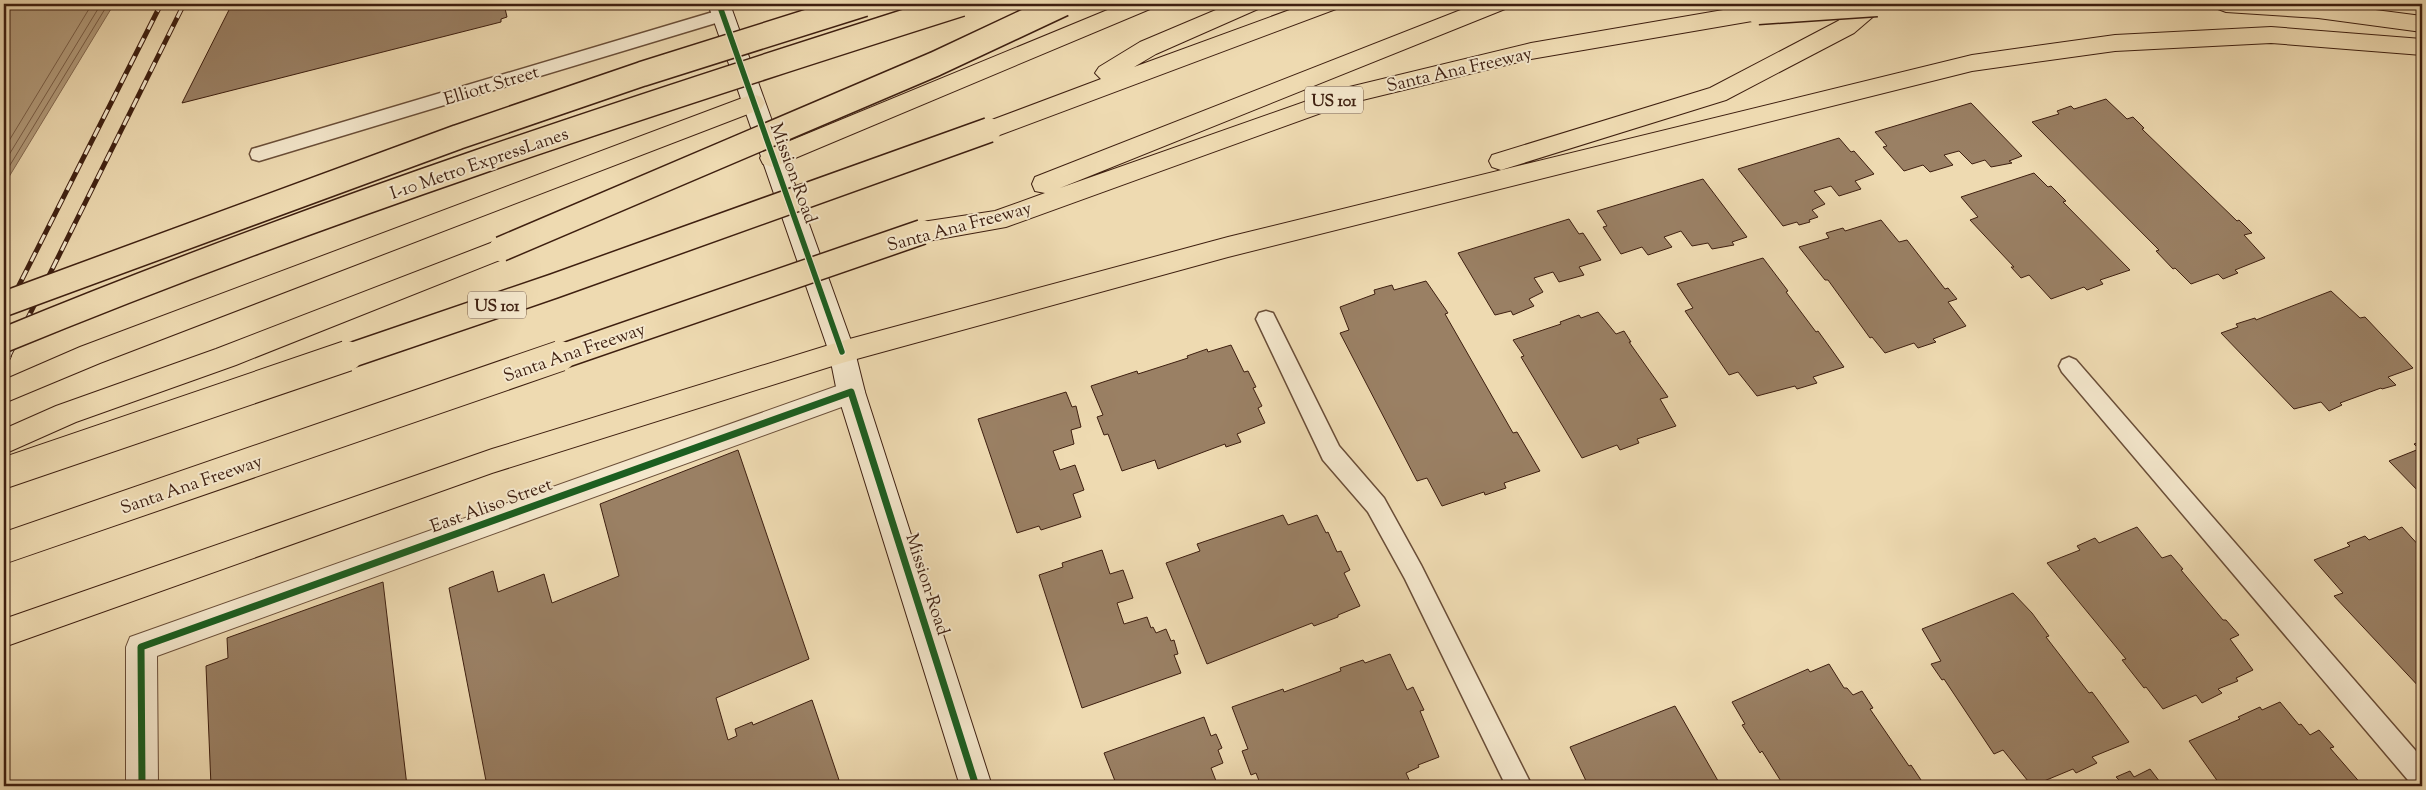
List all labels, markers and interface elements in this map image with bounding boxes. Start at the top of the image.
street label: Santa Ana Freeway [1384,42,1535,100]
street label: Elliott Street [441,60,542,114]
road number: US 101 [1305,86,1363,114]
street label: Mission Road [762,120,822,228]
street label: I-10 Metro ExpressLanes [387,122,572,208]
street label: Santa Ana Freeway [884,196,1035,260]
road number: US 101 [468,292,526,318]
street label: Santa Ana Freeway [500,317,649,390]
street label: Santa Ana Freeway [117,449,266,522]
street label: East Aliso Street [427,473,556,541]
street label: Mission Road [897,530,955,639]

